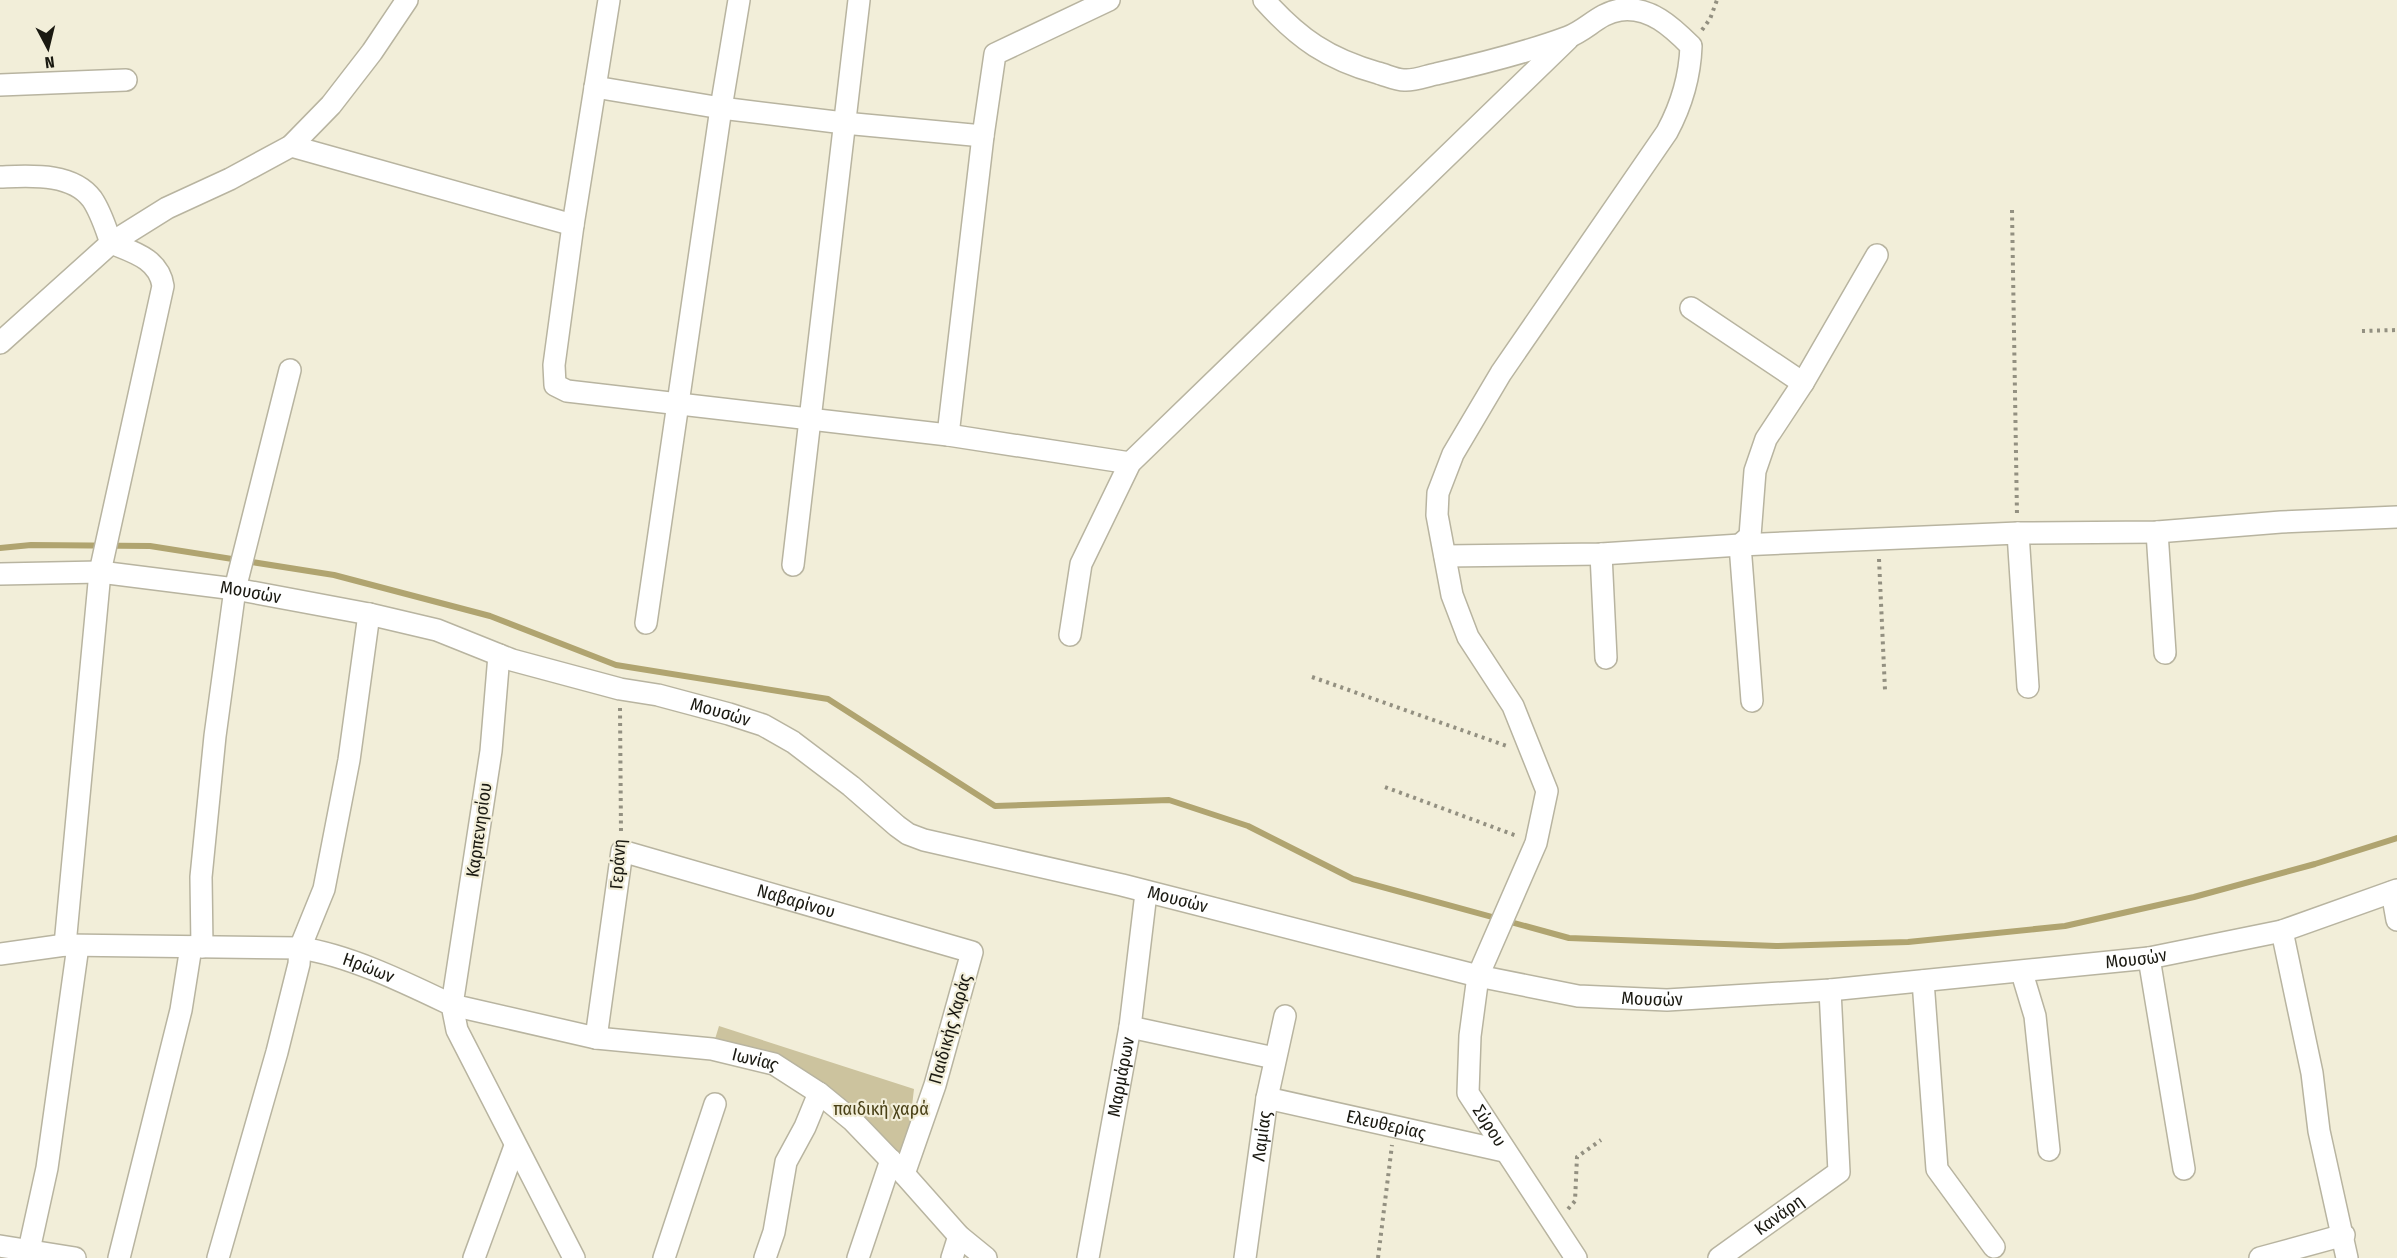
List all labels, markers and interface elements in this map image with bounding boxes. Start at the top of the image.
north arrow [18,18,78,78]
text: N [44,52,56,72]
street label: Μουσών [219,576,283,608]
street label: Μουσών [688,693,753,731]
street label: Καρπενησίου [461,781,497,879]
street label: Γεράνη [605,838,631,890]
street label: Ναβαρίνου [754,880,838,923]
street label: Μουσών [1145,881,1210,918]
street label: Μουσών [2104,944,2169,973]
street label: Ηρώων [340,948,398,988]
street label: Παιδικής Χαράς [924,971,976,1087]
street label: Μουσών [1621,987,1683,1011]
street label: Μαρμάρων [1103,1035,1139,1119]
street label: Ιωνίας [730,1043,784,1076]
park label: παιδική χαρά [833,1098,929,1120]
street label: Σύρου [1468,1101,1511,1151]
street label: Ελευθερίας [1344,1105,1428,1144]
street label: Λαμίας [1247,1109,1276,1163]
street label: Κανάρη [1750,1190,1808,1240]

